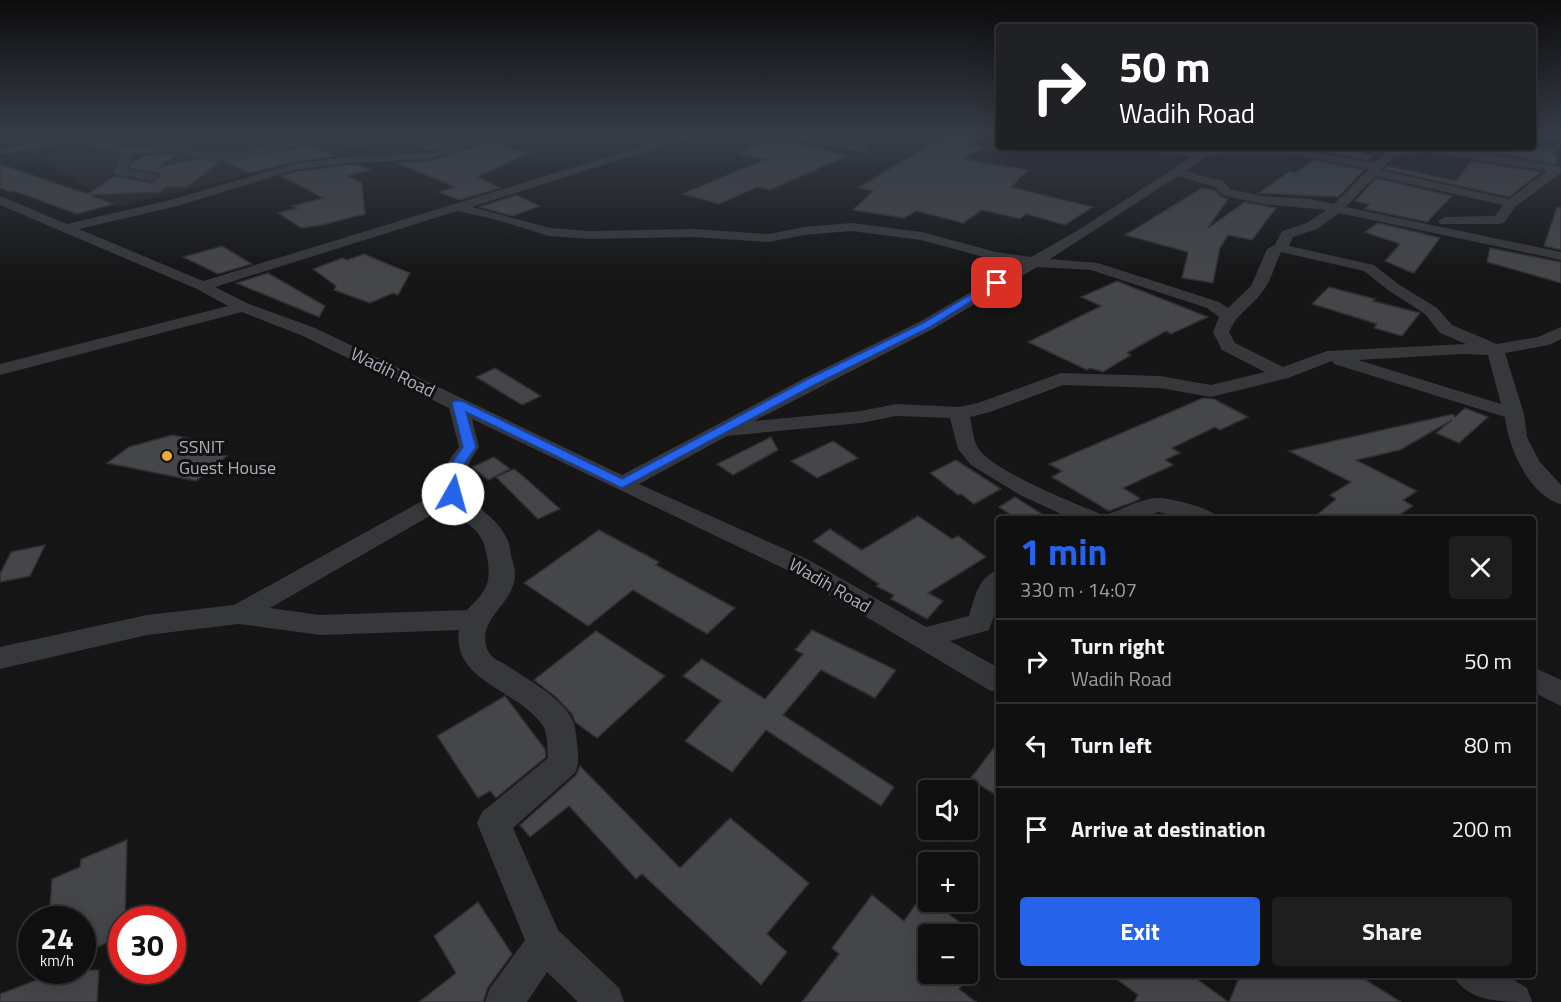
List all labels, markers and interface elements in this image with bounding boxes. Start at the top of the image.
text: 50 m [1119,34,1211,98]
icon: right [1020,48,1098,126]
text: Wadih Road [1119,92,1255,133]
pin [971,257,1022,308]
icon: arrive [980,266,1013,299]
street label: Wadih Road [346,340,440,404]
place label: SSNIT Guest House [179,433,276,481]
marker: SSNIT Guest House [160,449,174,463]
position arrow [421,462,485,526]
text: 1 min [1020,524,1107,579]
button: close [1449,536,1512,599]
street label: Wadih Road [784,551,876,619]
text: 330 m · 14:07 [1020,574,1137,605]
text: Turn right [1071,629,1165,663]
text: 50 m [1464,644,1512,678]
icon: right [1020,645,1053,678]
text: Wadih Road [1071,663,1172,694]
text: Turn left [1071,728,1152,762]
text: 80 m [1464,728,1512,762]
icon: left [1020,729,1053,762]
map controls [918,780,978,984]
button: sound [918,780,978,840]
text: Arrive at destination [1071,812,1266,846]
text: 200 m [1452,812,1512,846]
icon: arrive [1020,813,1053,846]
button: + [918,852,978,912]
button: Exit [1020,897,1260,966]
button: Share [1272,897,1512,966]
speed limit sign: 30 [108,906,186,984]
text: 24 [40,915,74,961]
button: − [918,924,978,984]
text: km/h [40,949,74,972]

